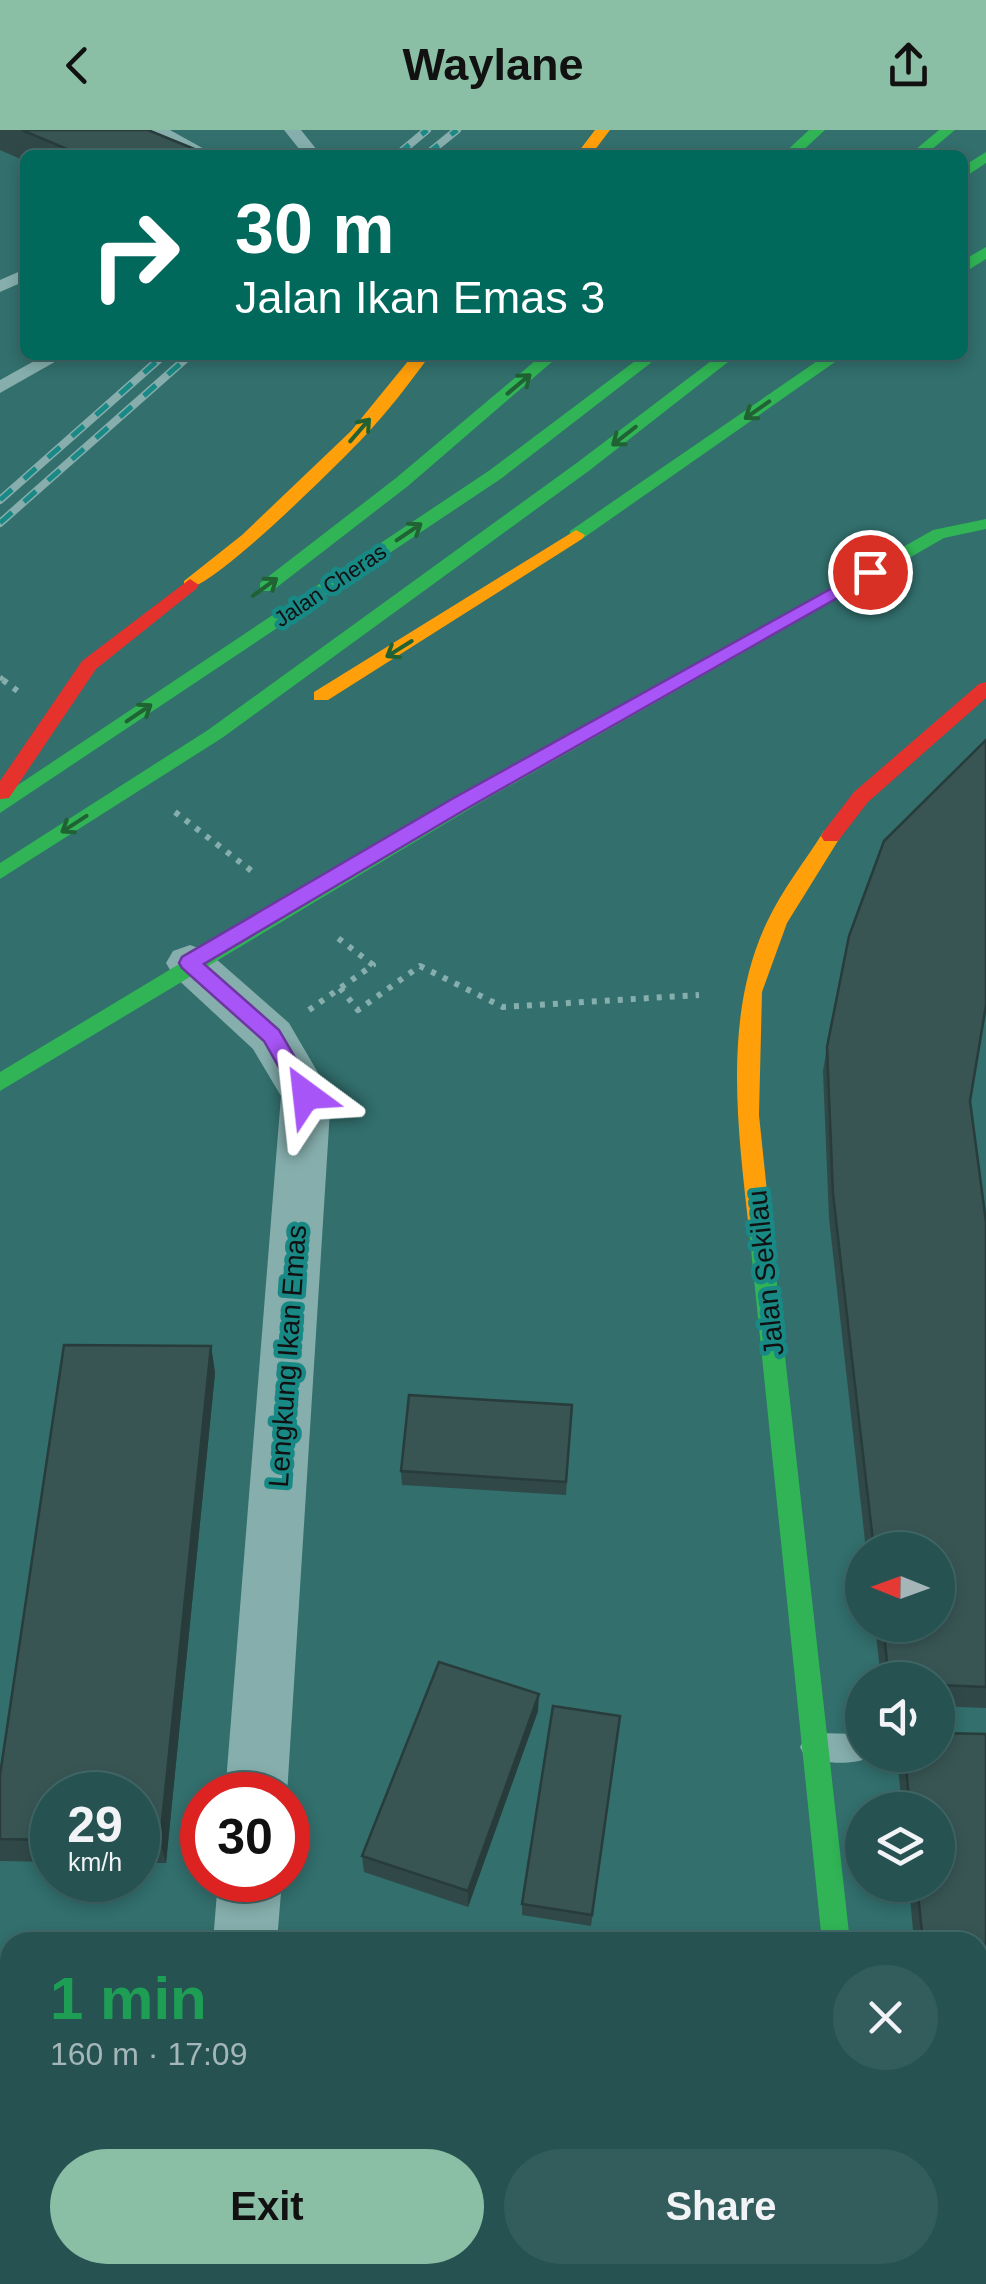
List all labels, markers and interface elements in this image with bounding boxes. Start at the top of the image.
icon: back [50,38,105,93]
icon: share [881,38,936,93]
text: Waylane [403,39,583,90]
icon: right [70,190,200,320]
text: 30 m [235,190,395,268]
text: Jalan Ikan Emas 3 [235,272,605,323]
one-way arrow [505,373,531,395]
one-way arrow [744,399,771,420]
one-way arrow [349,418,372,443]
one-way arrow [611,425,638,446]
one-way arrow [395,522,423,543]
pin [828,530,913,615]
street label: Jalan Cheras [270,539,391,632]
icon: arrive [843,545,898,600]
one-way arrow [251,577,279,598]
one-way arrow [386,639,414,659]
one-way arrow [125,703,153,724]
one-way arrow [60,814,88,835]
position arrow [254,1043,358,1147]
street label: Jalan Sekilau [741,1189,790,1357]
street label: Lengkung Ikan Emas [263,1224,312,1488]
north arrow [845,1532,955,1642]
map controls [845,1532,955,1902]
button: sound [845,1662,955,1772]
speed limit sign: 30 [180,1772,310,1902]
button: layers [845,1792,955,1902]
text: 29 [67,1797,123,1853]
text: km/h [68,1848,122,1876]
text: 1 min [50,1965,207,2032]
button: close [833,1965,938,2070]
text: 160 m · 17:09 [50,2036,247,2072]
button: Exit [50,2149,484,2264]
button: Share [504,2149,938,2264]

